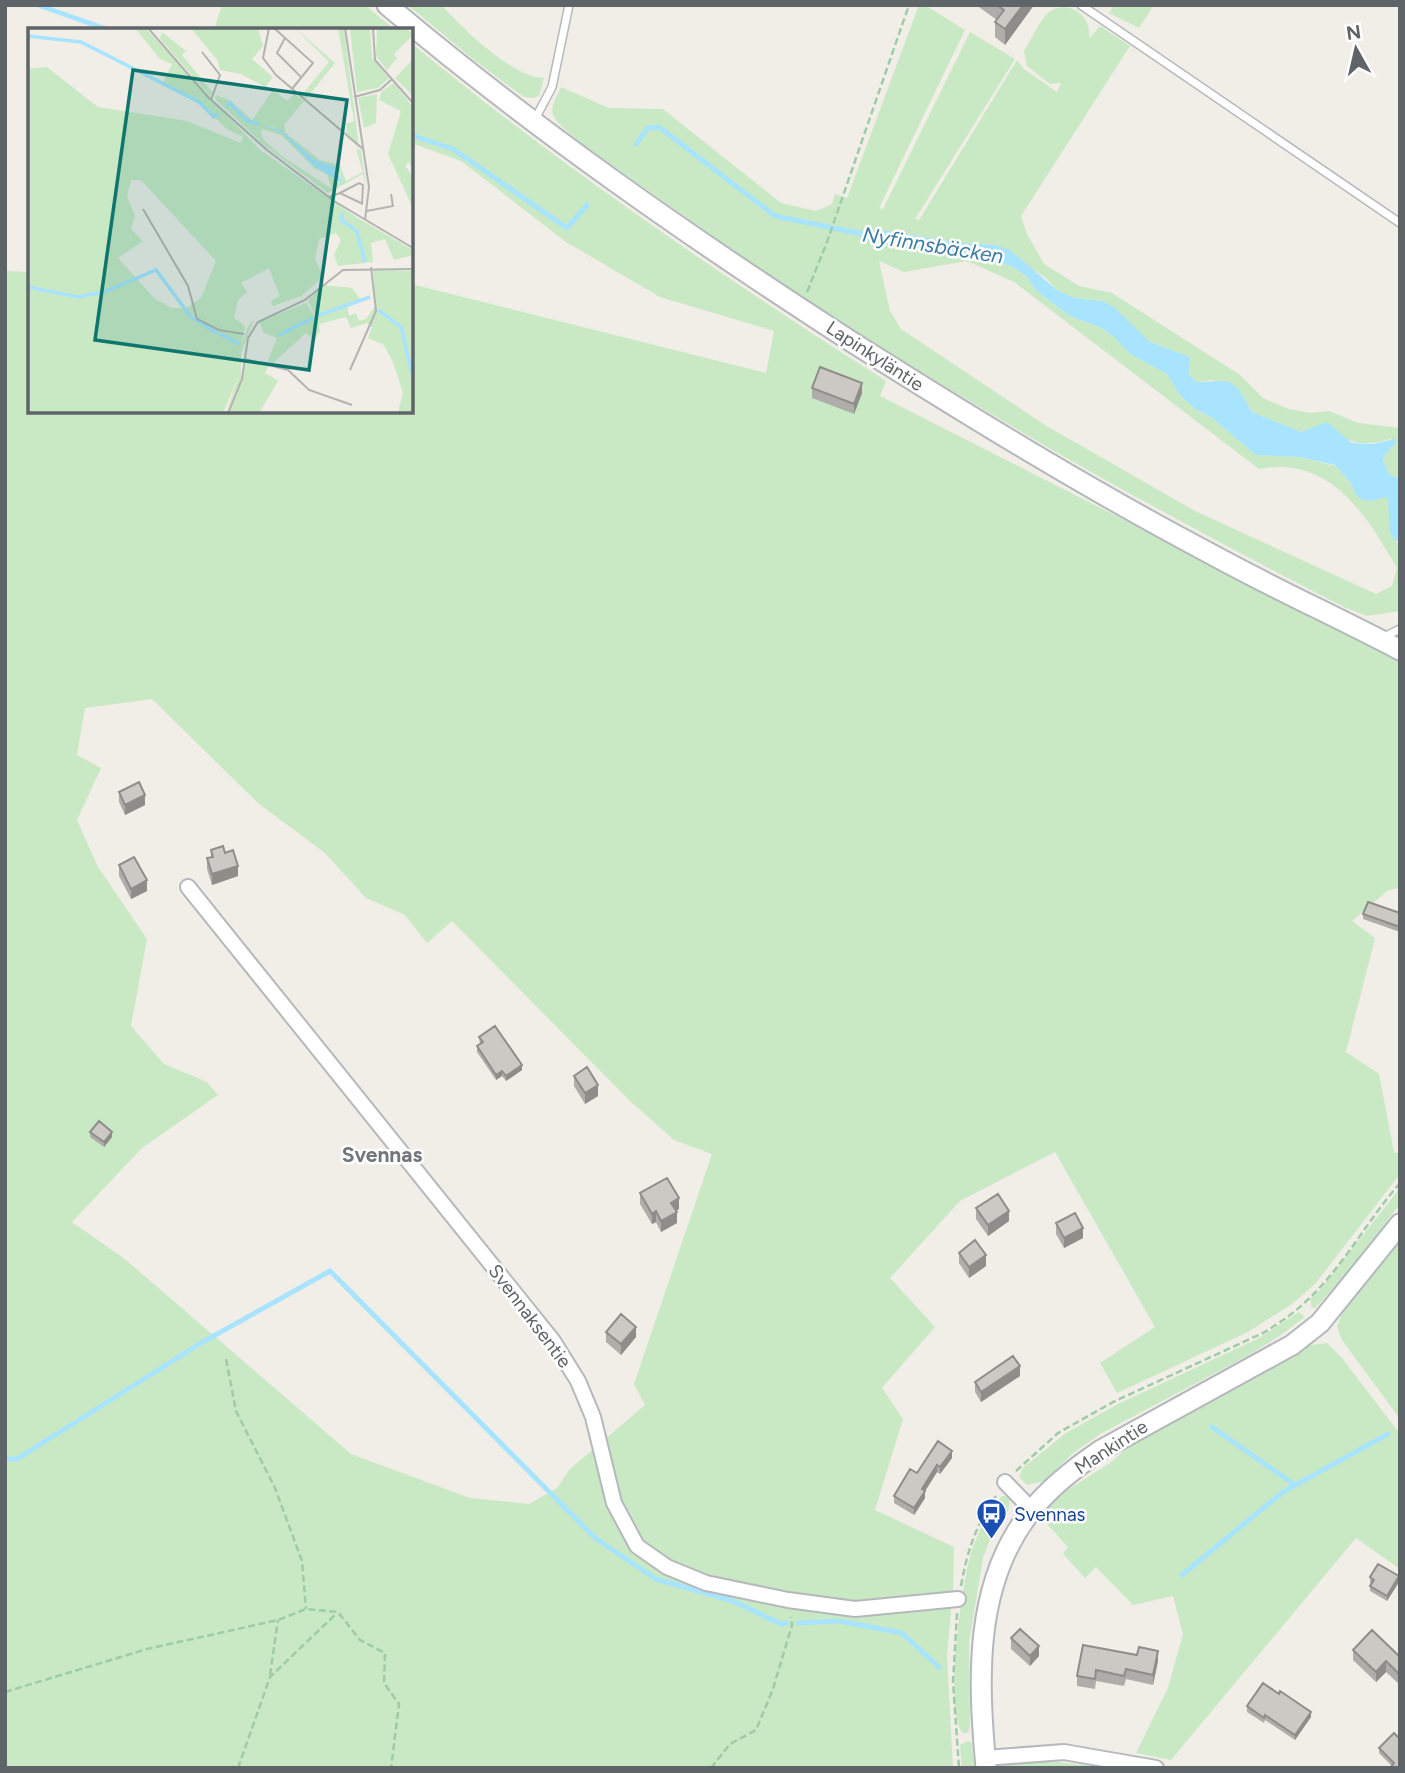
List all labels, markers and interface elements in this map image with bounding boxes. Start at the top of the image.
north arrow [1321,14,1391,84]
text: N [1345,20,1363,45]
inset map [28,28,413,413]
water label: Nyfinnsbäcken [861,222,1006,269]
street label: Lapinkyläntie [822,316,928,396]
district label: Svennas [342,1142,422,1167]
street label: Svennaksentie [484,1260,576,1372]
street label: Mankintie [1070,1415,1152,1479]
bus stop icon: Svennas [974,1497,1008,1541]
place label: Svennas [1014,1503,1086,1526]

